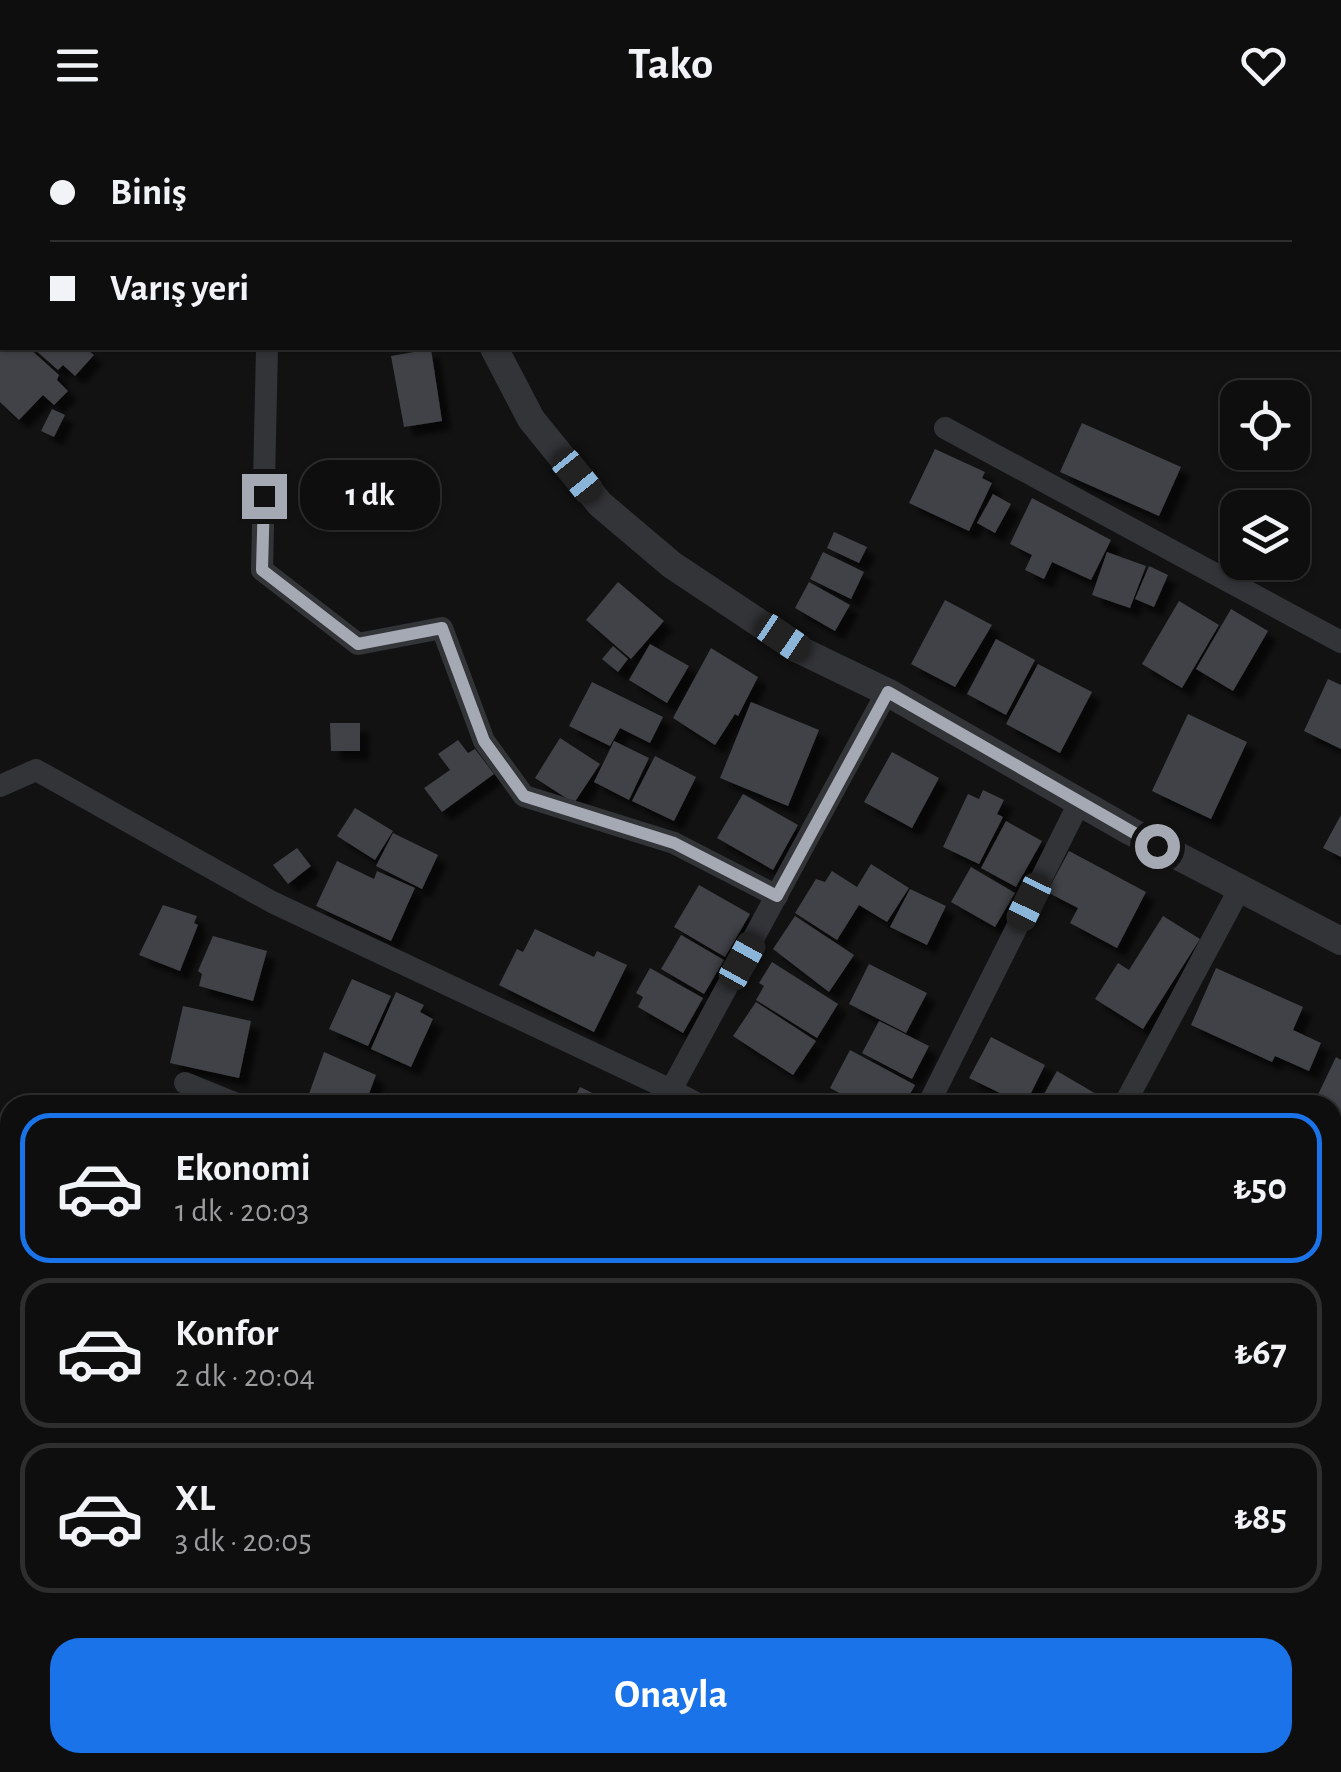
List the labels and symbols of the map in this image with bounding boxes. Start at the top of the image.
car [546,443,608,509]
callout: 1 dk [299,461,439,531]
route end [242,474,287,519]
car [750,609,816,667]
route start [1135,824,1180,869]
car [1002,868,1056,936]
car [714,927,770,995]

